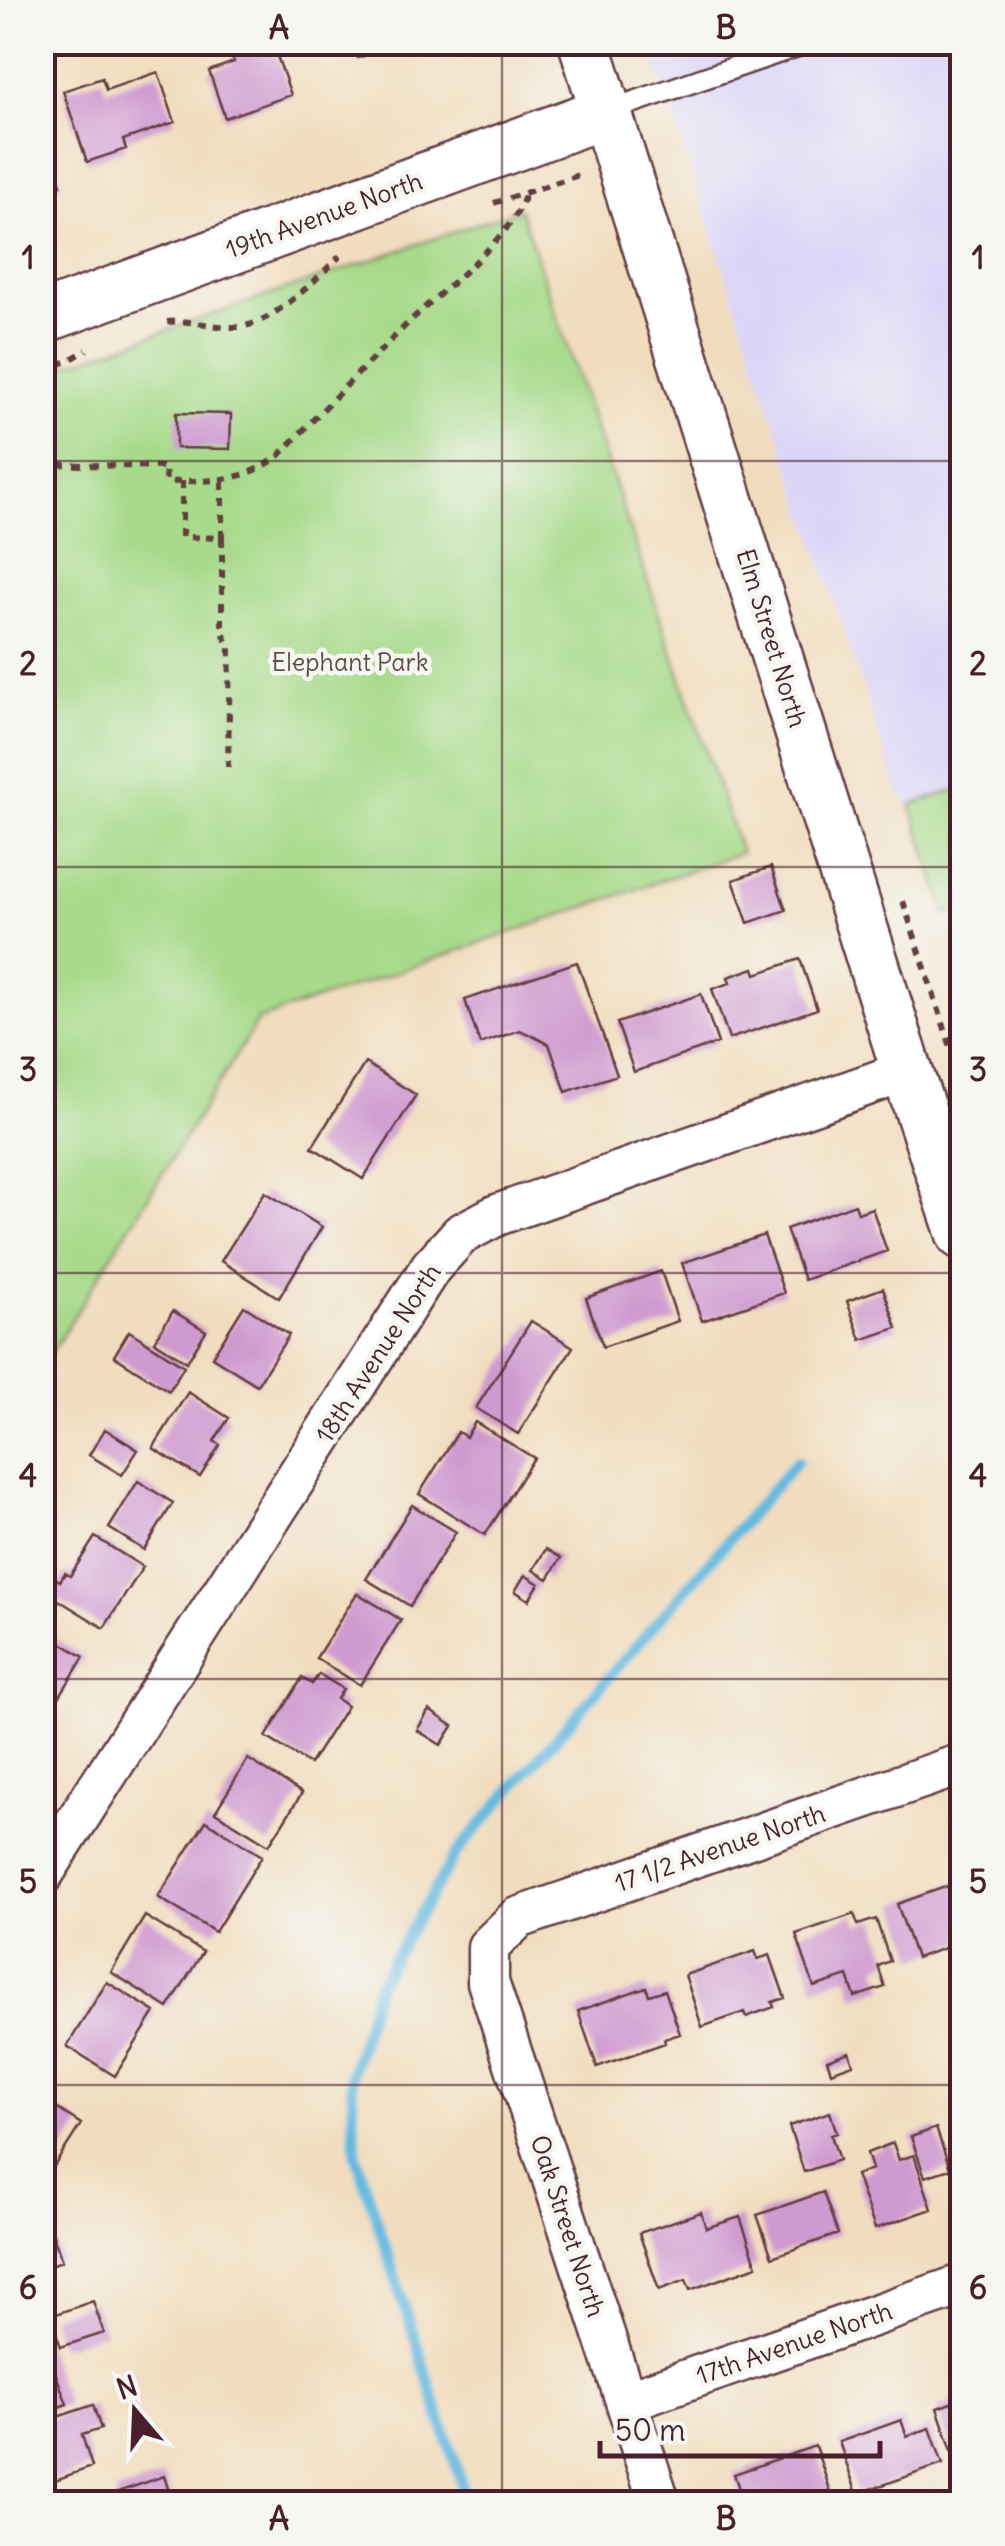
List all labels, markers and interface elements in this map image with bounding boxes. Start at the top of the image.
text: A [269,7,289,48]
text: B [716,7,736,48]
street label: 19th Avenue North [221,165,427,265]
text: 1 [22,237,34,278]
text: 1 [972,237,984,278]
street label: Elm Street North [730,545,814,731]
text: 2 [19,643,37,684]
text: 2 [969,643,987,684]
park label: Elephant Park [271,646,429,678]
text: 3 [19,1049,37,1090]
text: 3 [969,1049,987,1090]
street label: 18th Avenue North [308,1257,448,1449]
text: 4 [19,1455,37,1496]
text: 4 [969,1455,987,1496]
street label: 17 1/2 Avenue North [610,1797,830,1899]
text: 5 [19,1861,37,1902]
text: 5 [969,1861,987,1902]
street label: Oak Street North [524,2131,612,2321]
text: 6 [19,2267,37,2308]
text: 6 [969,2267,987,2308]
street label: 17th Avenue North [692,2295,896,2391]
north arrow [85,2361,185,2461]
text: N [112,2367,142,2408]
scale bar [600,2396,880,2458]
text: 50 m [615,2411,685,2449]
text: A [269,2498,289,2539]
text: B [716,2498,736,2539]

